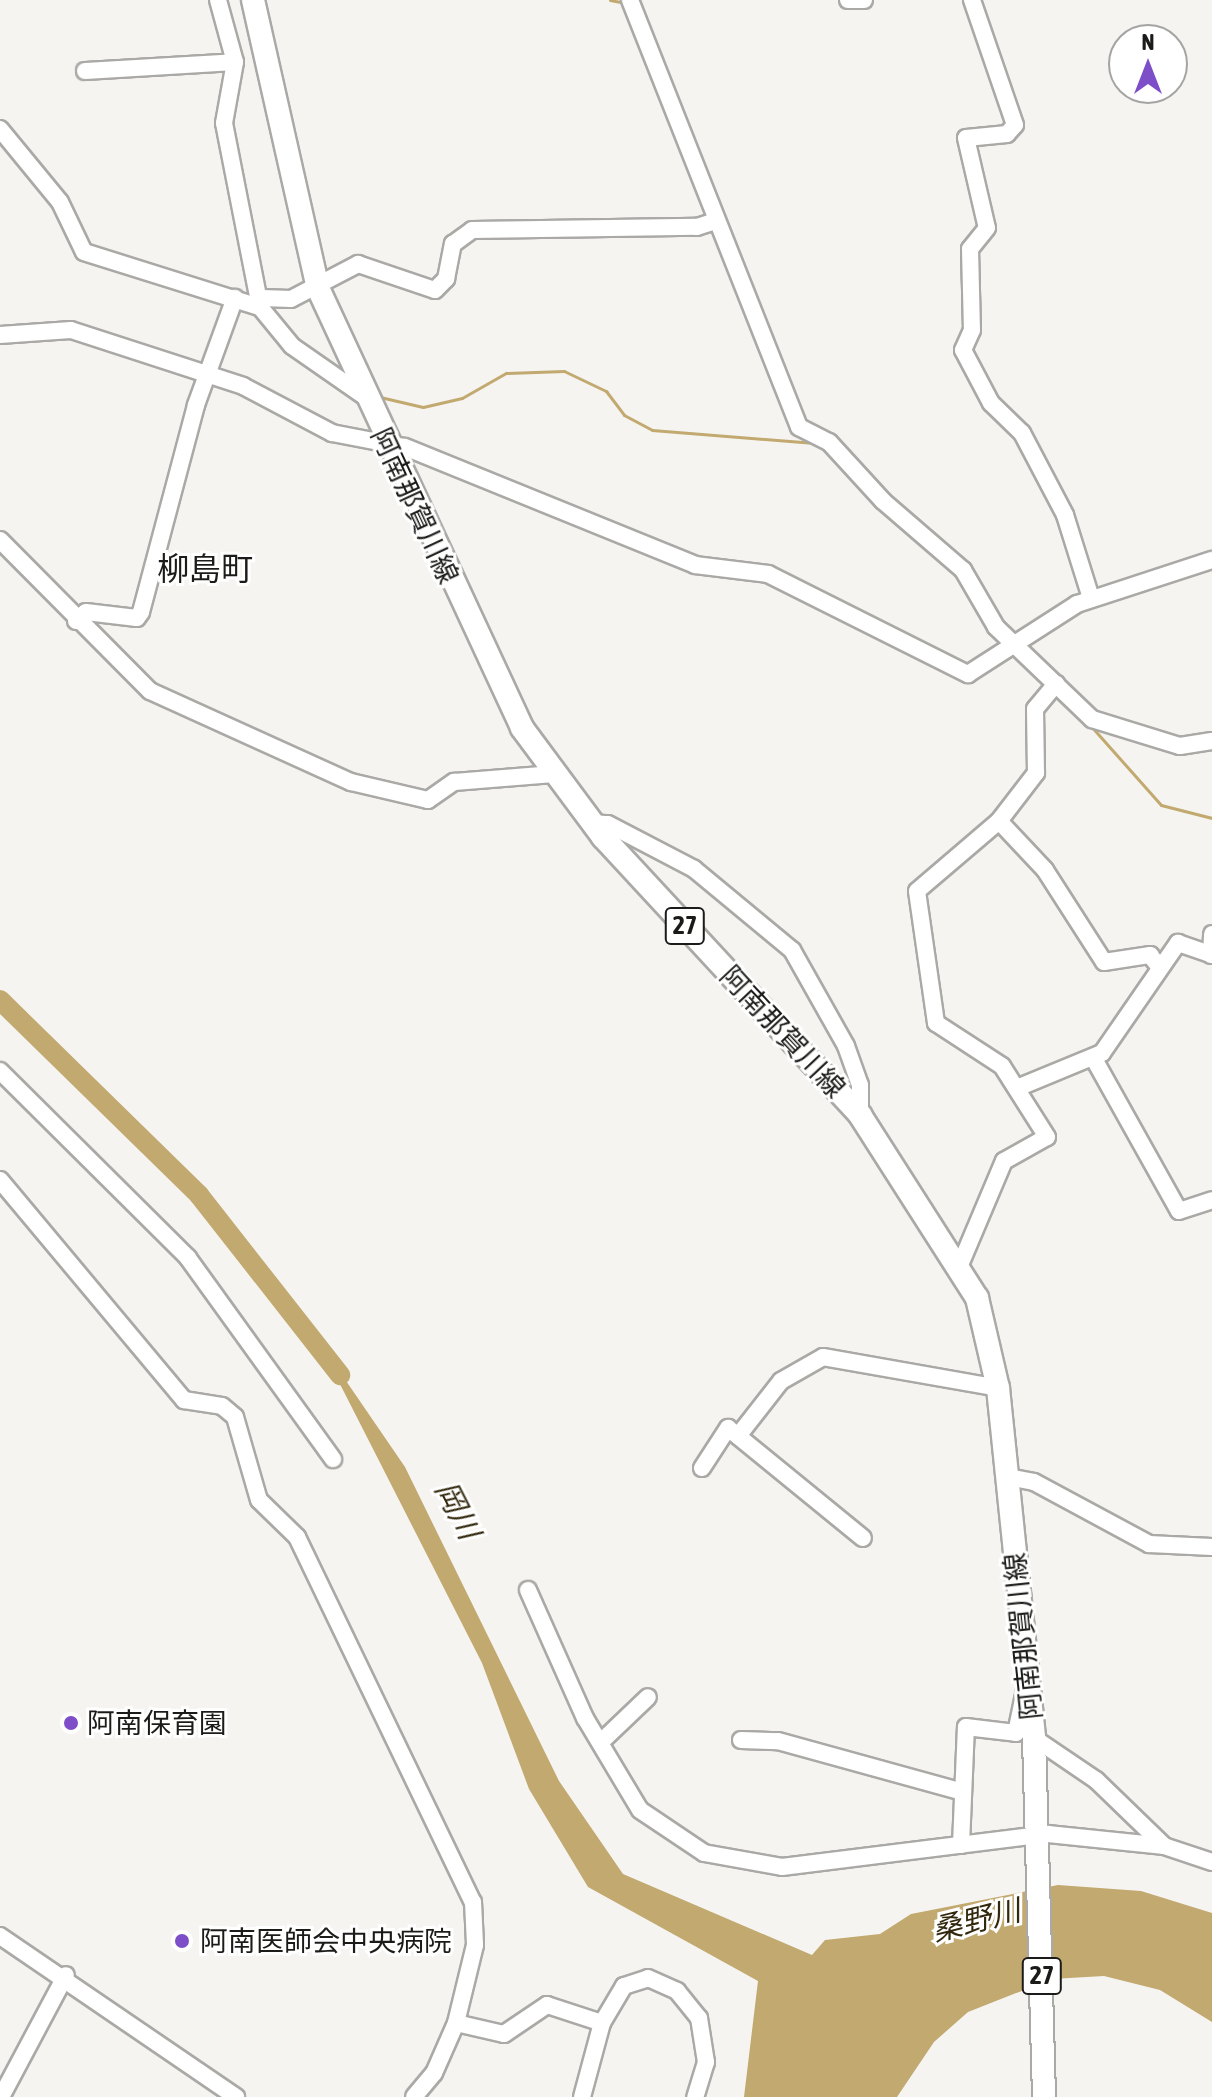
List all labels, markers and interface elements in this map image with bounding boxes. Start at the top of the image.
north arrow [1108,24,1188,104]
text: N [1142,29,1154,55]
street label: 阿南那賀川線 [364,423,466,589]
district label: 柳島町 [157,550,253,588]
road number: 27 [663,904,707,948]
street label: 阿南那賀川線 [713,959,853,1105]
water label: 岡川 [428,1475,488,1545]
street label: 阿南那賀川線 [998,1551,1048,1721]
place label: 阿南保育園 [87,1706,227,1740]
marker: 阿南保育園 [62,1714,80,1732]
water label: 桑野川 [928,1892,1024,1948]
place label: 阿南医師会中央病院 [200,1924,452,1958]
marker: 阿南医師会中央病院 [171,1930,193,1952]
road number: 27 [1020,1954,1064,1998]

